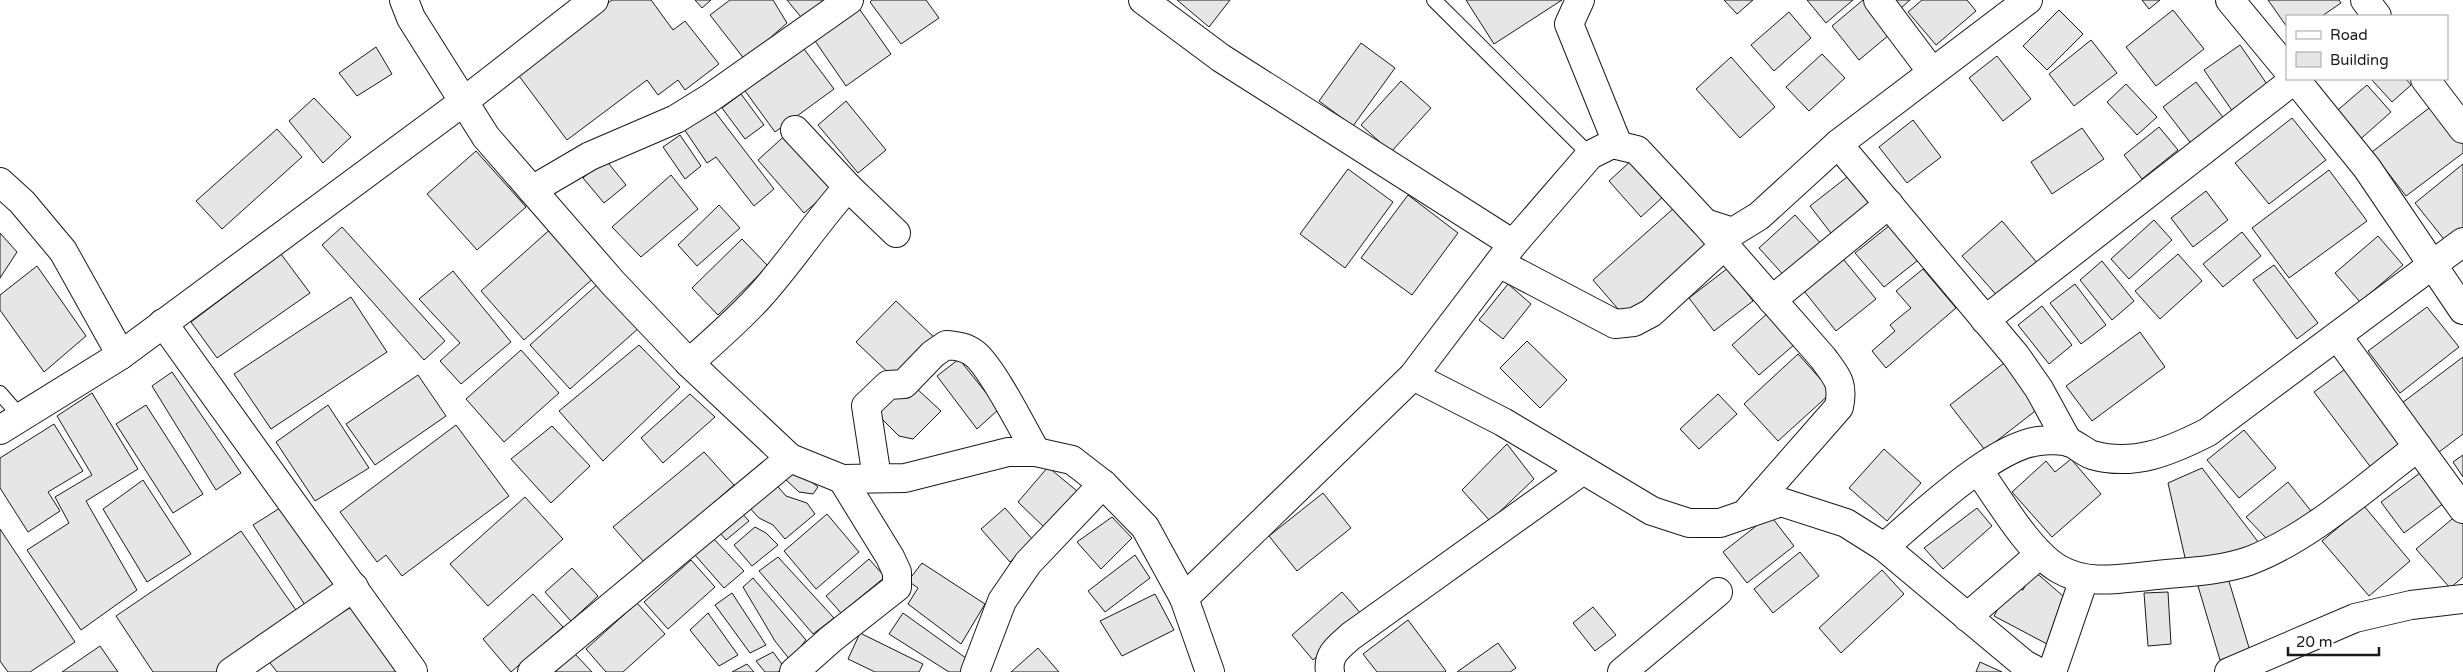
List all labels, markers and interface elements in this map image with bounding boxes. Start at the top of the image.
legend [2286,15,2448,80]
text: Road [2330,26,2368,44]
text: Building [2330,51,2389,69]
scale bar [2288,624,2379,656]
text: 20 m [2296,633,2333,651]

